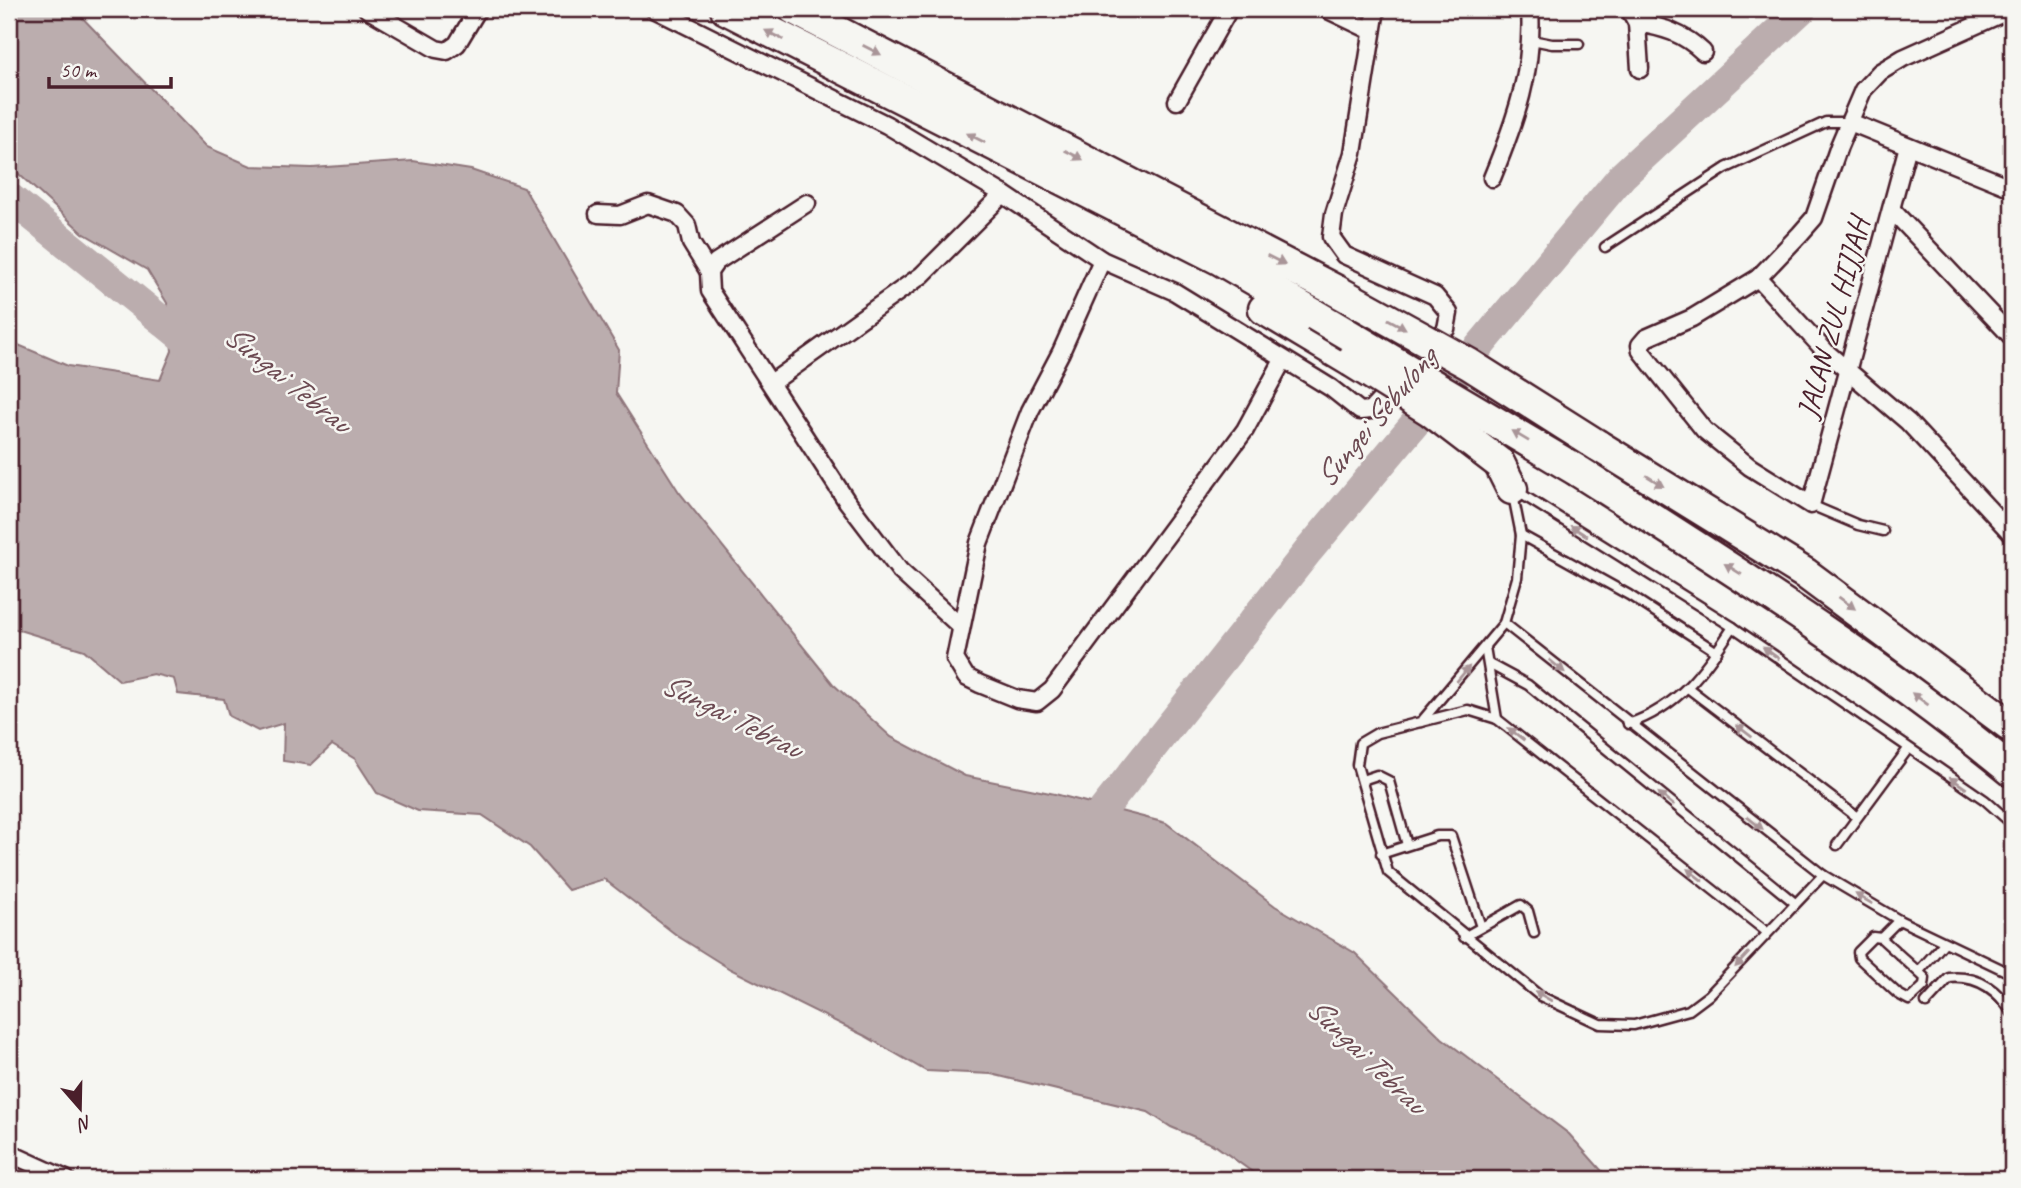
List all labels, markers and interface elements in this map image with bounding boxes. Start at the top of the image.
one-way arrow [764,29,784,41]
one-way arrow [862,45,882,56]
scale bar [49,46,172,90]
text: 50 m [60,57,98,83]
one-way arrow [966,132,986,143]
one-way arrow [1064,150,1084,161]
street label: JALAN ZUL HIJJAH [1788,209,1879,424]
one-way arrow [1266,254,1286,265]
water label: Sungai Tebrau [216,315,363,445]
one-way arrow [1387,318,1407,330]
water label: Sungei Sebulong [1305,335,1449,496]
one-way arrow [1510,430,1530,443]
one-way arrow [1646,474,1665,487]
one-way arrow [1570,524,1589,537]
one-way arrow [1723,563,1743,576]
one-way arrow [1838,596,1856,610]
one-way arrow [1762,646,1780,660]
one-way arrow [1548,659,1566,674]
water label: Sungai Tebrau [655,663,812,770]
one-way arrow [1455,665,1470,682]
one-way arrow [1911,692,1929,706]
one-way arrow [1736,724,1754,739]
one-way arrow [1508,727,1526,742]
one-way arrow [1948,776,1968,789]
one-way arrow [1657,792,1674,807]
one-way arrow [1746,815,1764,829]
one-way arrow [1686,868,1704,883]
one-way arrow [1854,893,1873,905]
one-way arrow [1734,951,1750,968]
water label: Sungai Tebrau [1298,988,1438,1126]
one-way arrow [1534,990,1553,1002]
north arrow [46,1072,116,1142]
text: N [73,1110,95,1137]

